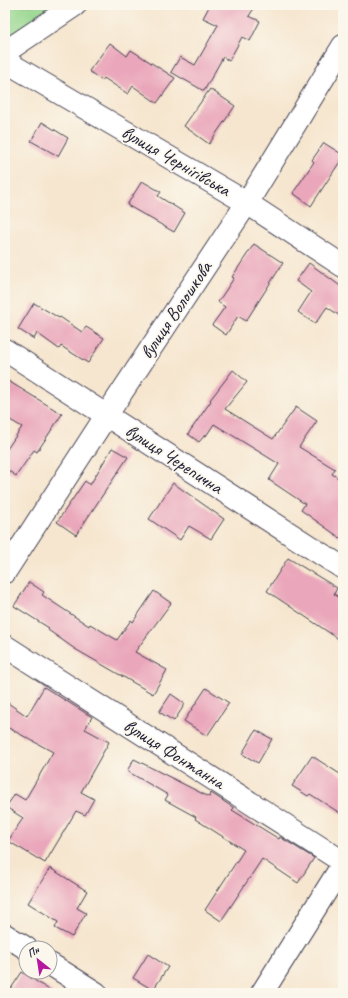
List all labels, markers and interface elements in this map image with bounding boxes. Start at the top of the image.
street label: вулиця Чернігівська [117,120,236,203]
street label: вулиця Волошкова [135,255,218,363]
street label: вулиця Черепична [121,419,229,500]
street label: вулиця Фонтанна [119,713,231,796]
north arrow [18,940,58,980]
text: Пн [25,942,42,960]

